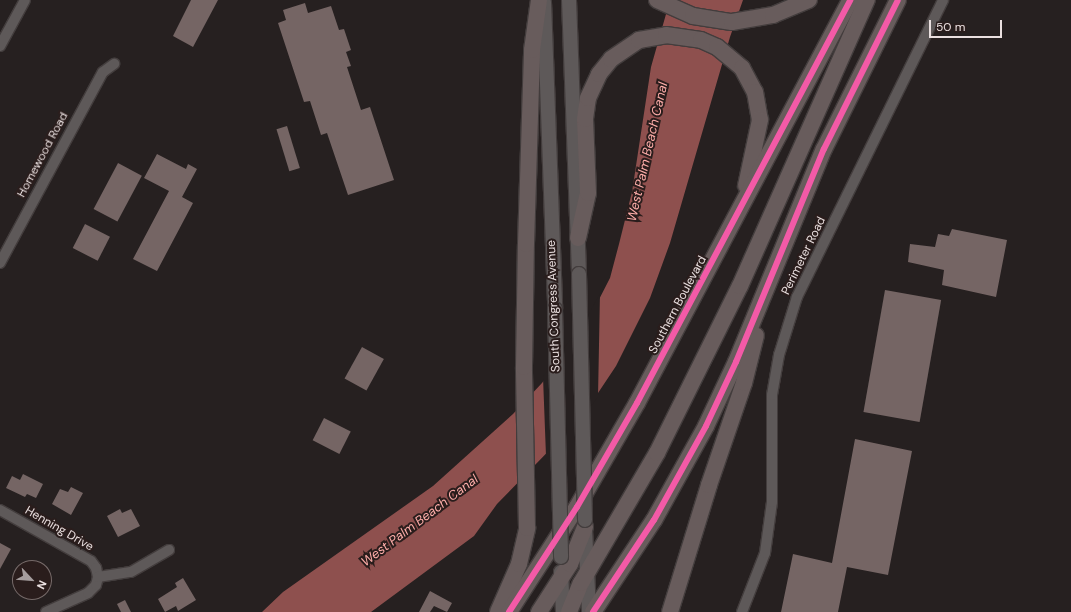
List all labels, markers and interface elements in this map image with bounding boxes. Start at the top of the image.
scale bar [931,12,1004,38]
text: 50 m [936,19,965,35]
water label: West Palm Beach Canal [624,81,672,223]
street label: Homewood Road [14,110,72,200]
street label: Perimeter Road [779,215,829,297]
street label: South Congress Avenue [544,240,564,372]
street label: Southern Boulevard [646,254,710,356]
water label: West Palm Beach Canal [358,472,482,570]
street label: Henning Drive [22,504,96,554]
north arrow [12,560,52,600]
text: N [34,578,50,591]

